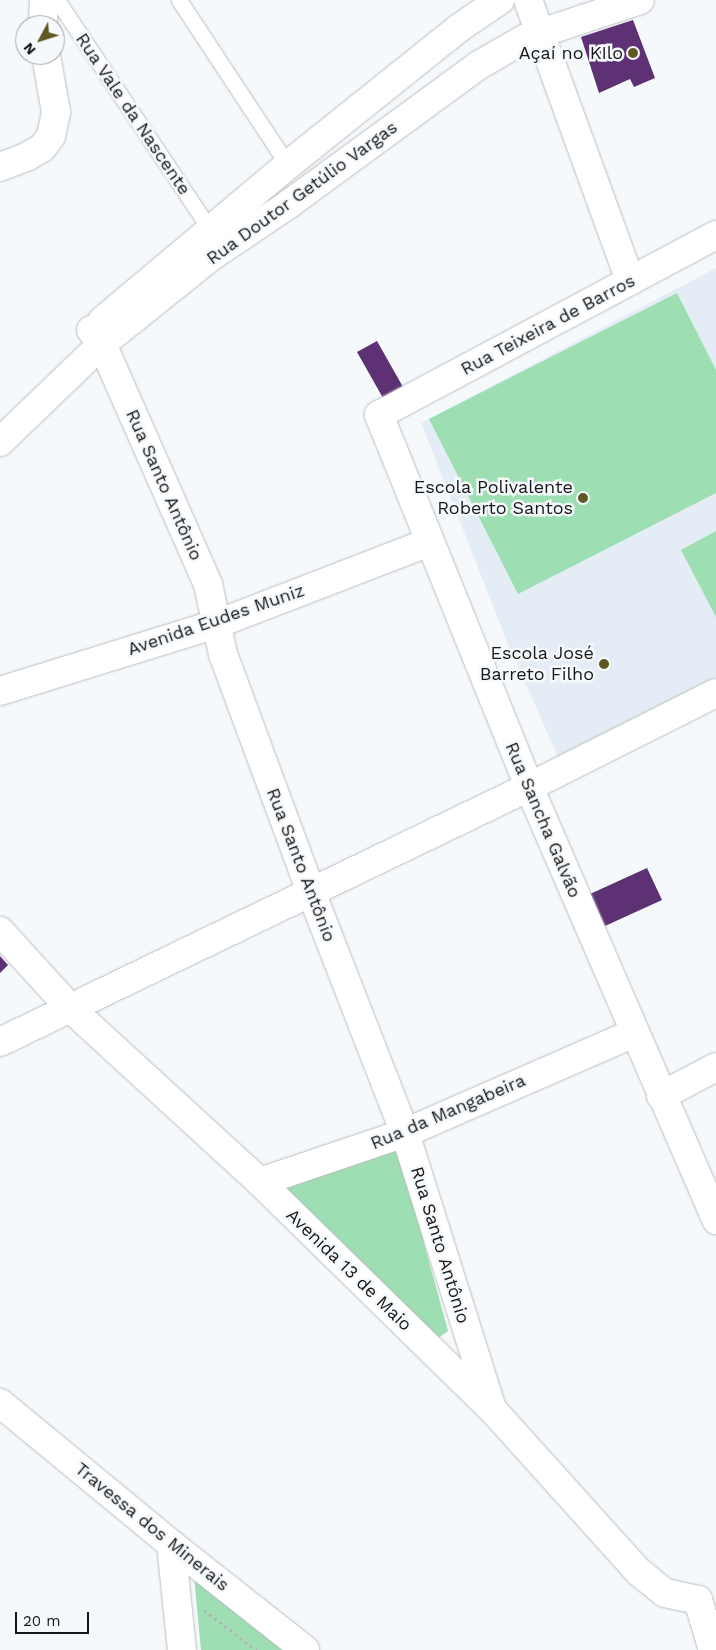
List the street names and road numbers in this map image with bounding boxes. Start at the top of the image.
street label: Rua Vale da Nascente [70,28,196,200]
street label: Rua Doutor Getúlio Vargas [202,116,402,270]
street label: Rua Teixeira de Barros [457,270,639,380]
street label: Rua Santo Antônio [121,406,207,564]
street label: Avenida Eudes Muniz [125,579,307,661]
street label: Rua Sancha Galvão [500,738,586,902]
street label: Rua Santo Antônio [261,784,341,946]
street label: Rua da Mangabeira [367,1069,529,1155]
street label: Rua Santo Antônio [406,1163,474,1327]
street label: Avenida 13 de Maio [281,1204,417,1336]
street label: Travessa dos Minerais [70,1458,234,1596]

